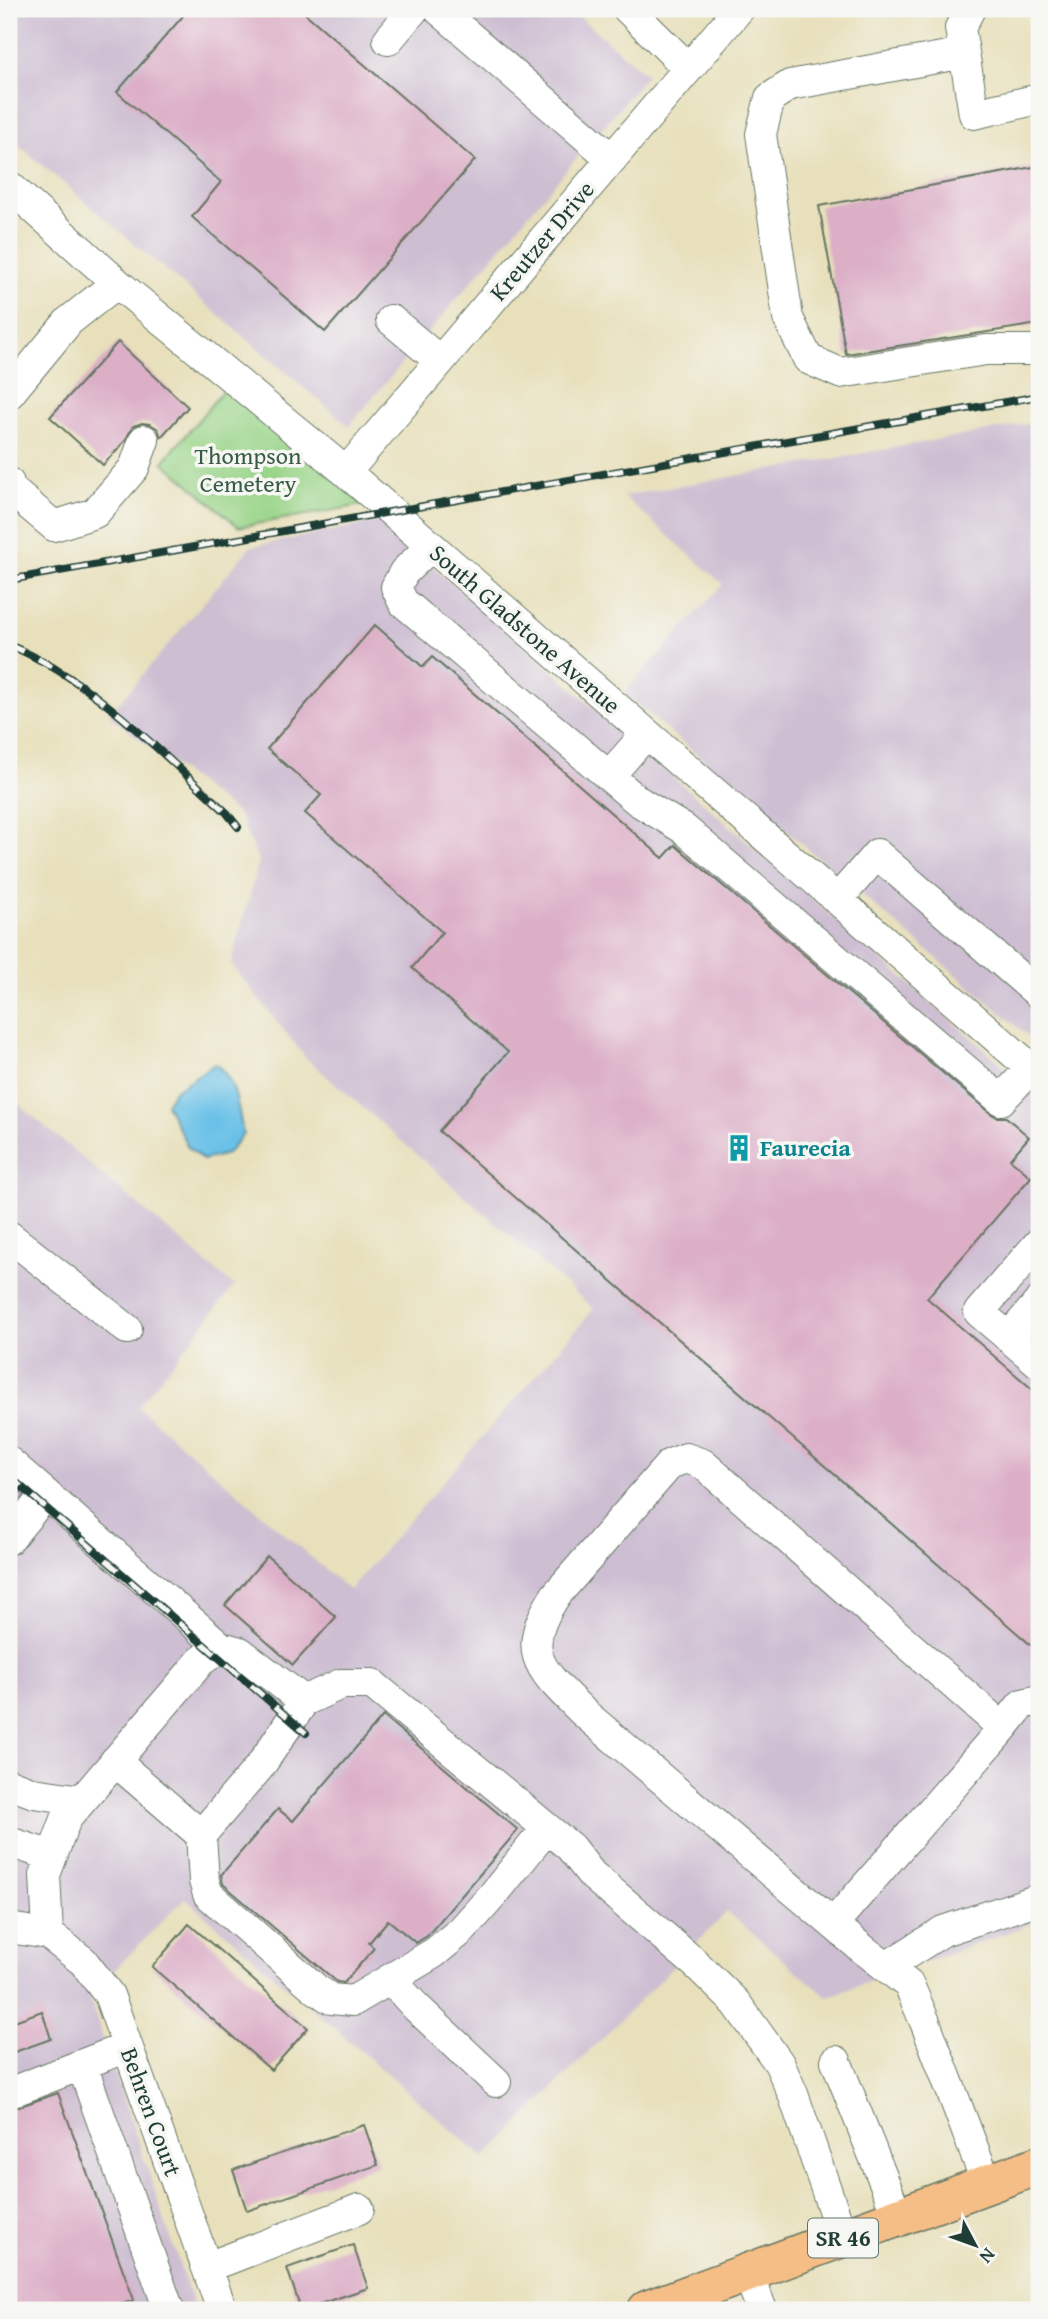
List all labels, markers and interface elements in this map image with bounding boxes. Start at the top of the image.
street label: Kreutzer Drive [481,173,602,308]
park label: Thompson Cemetery [195,438,302,501]
street label: South Gladstone Avenue [422,536,629,722]
place label: Faurecia [760,1130,852,1165]
building icon: Faurecia [724,1133,754,1163]
street label: Behren Court [112,2043,191,2182]
north arrow [940,2210,1010,2280]
road number: SR 46 [808,2218,878,2258]
text: N [973,2242,1003,2270]

